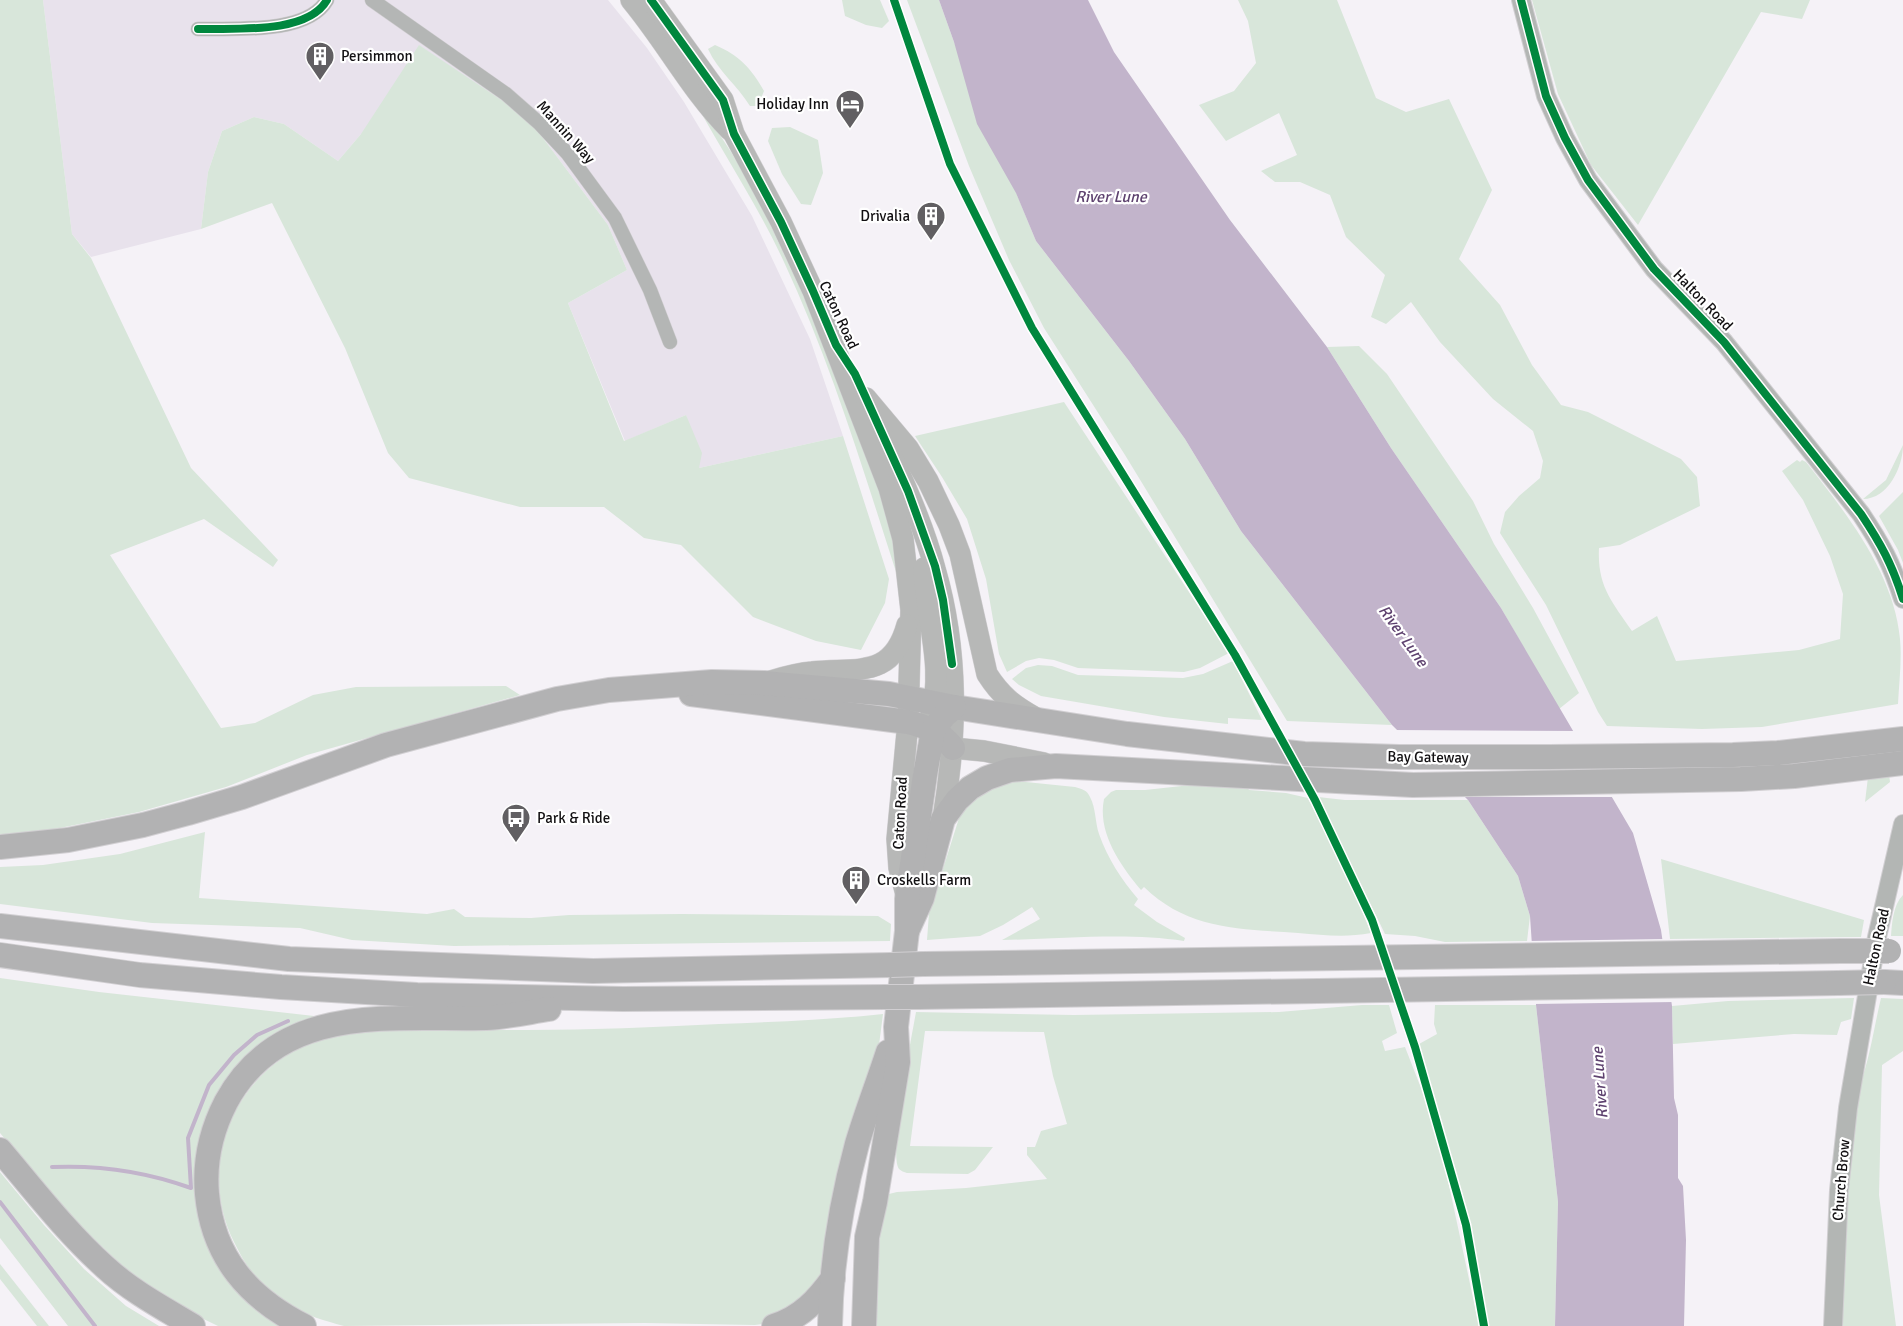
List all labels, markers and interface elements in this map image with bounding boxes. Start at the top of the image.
building icon: Persimmon [304,40,336,82]
place label: Persimmon [341,47,413,65]
hotel icon: Holiday Inn [834,88,866,130]
place label: Holiday Inn [756,95,829,113]
street label: Mannin Way [533,97,599,167]
water label: River Lune [1075,187,1148,207]
building icon: Drivalia [915,200,947,242]
place label: Drivalia [860,207,910,225]
street label: Halton Road [1669,266,1737,334]
street label: Caton Road [815,278,863,352]
water label: River Lune [1374,601,1433,672]
street label: Bay Gateway [1387,747,1469,767]
street label: Caton Road [889,776,911,850]
bus stop icon: Park & Ride [500,802,532,844]
place label: Park & Ride [537,809,610,827]
building icon: Croskells Farm [840,864,872,906]
place label: Croskells Farm [877,871,971,889]
street label: Halton Road [1859,907,1893,987]
water label: River Lune [1587,1046,1612,1119]
street label: Church Brow [1828,1138,1854,1222]

